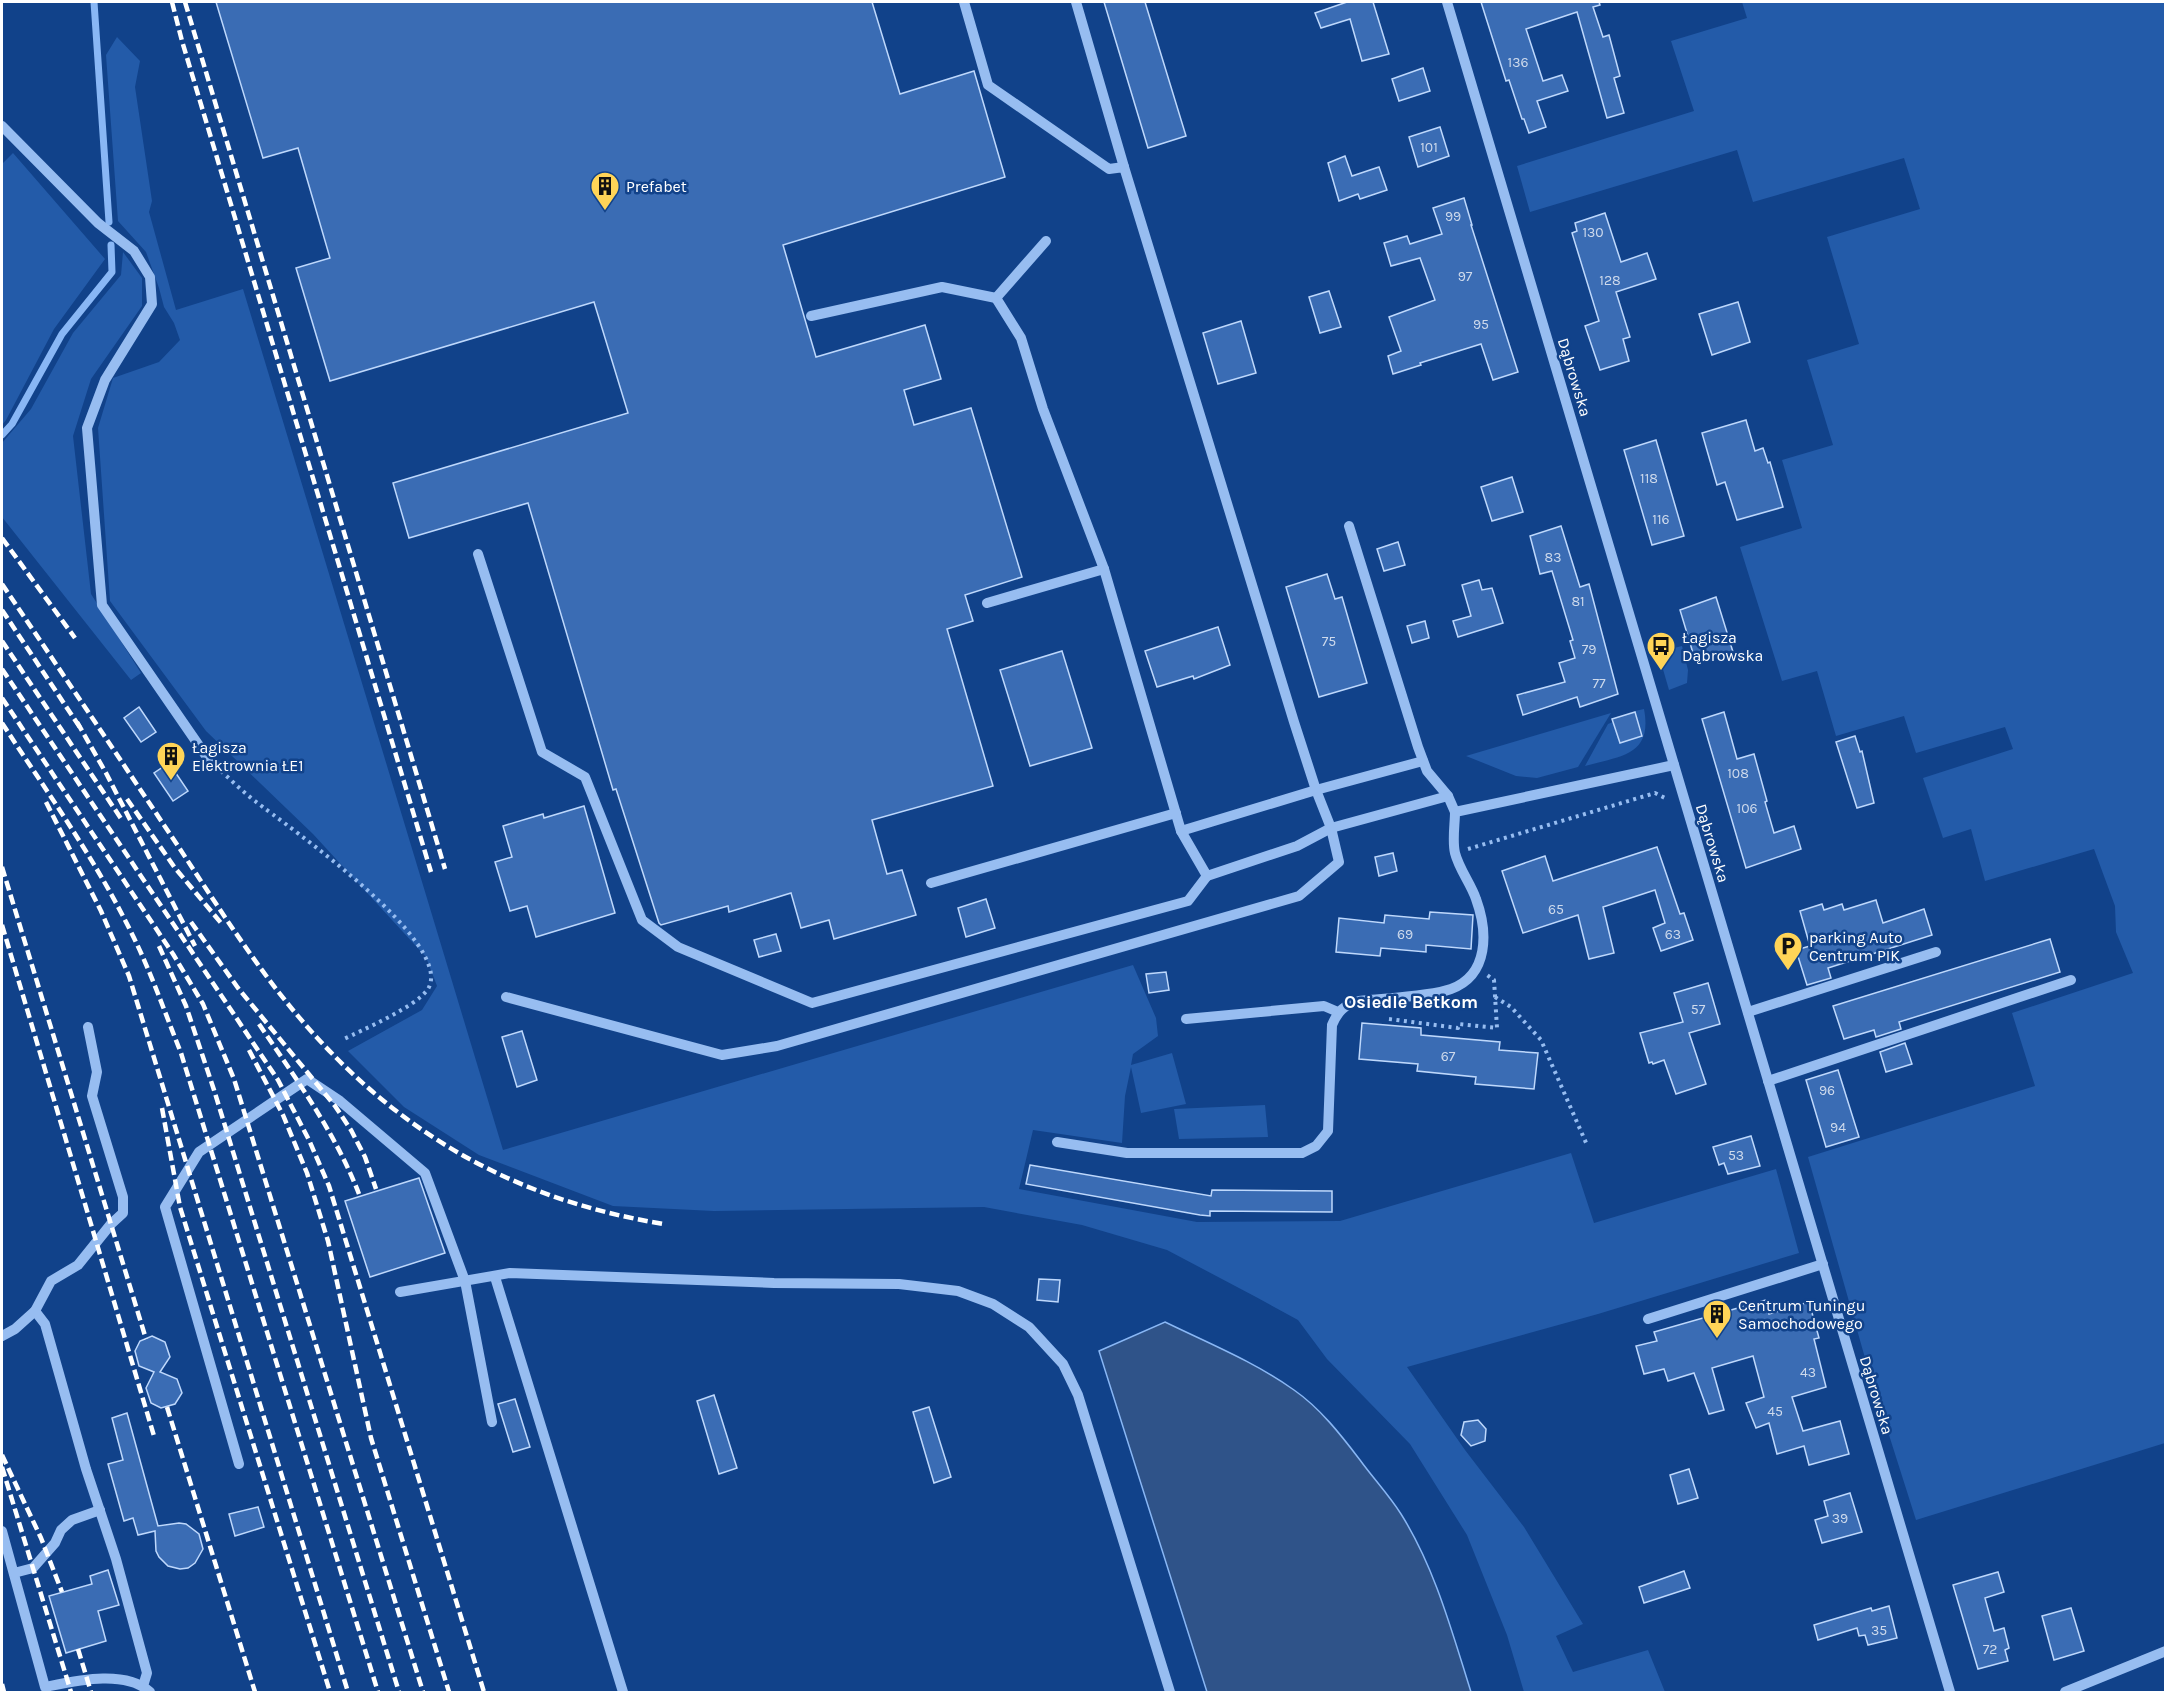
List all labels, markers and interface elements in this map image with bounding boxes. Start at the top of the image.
house number: 136 [1508,54,1528,71]
house number: 101 [1420,139,1438,156]
building icon: Prefabet [589,170,621,212]
place label: Prefabet [626,177,687,196]
house number: 99 [1445,208,1461,225]
house number: 130 [1582,224,1604,241]
house number: 97 [1458,268,1473,285]
house number: 128 [1599,272,1621,289]
house number: 95 [1473,316,1489,333]
street label: Dąbrowska [1554,336,1595,419]
house number: 118 [1640,470,1658,487]
house number: 116 [1652,511,1670,528]
house number: 83 [1545,549,1561,566]
house number: 81 [1571,593,1585,610]
place label: Łagisza Dąbrowska [1682,628,1763,665]
bus stop icon: Łagisza Dąbrowska [1645,630,1677,672]
house number: 75 [1322,633,1336,650]
house number: 79 [1582,641,1596,658]
house number: 77 [1592,675,1606,692]
place label: Łagisza Elektrownia ŁE1 [192,738,304,775]
building icon: Łagisza Elektrownia ŁE1 [155,740,187,782]
house number: 108 [1727,765,1749,782]
house number: 106 [1737,800,1757,817]
street label: Dąbrowska [1692,802,1733,885]
house number: 65 [1548,901,1564,918]
house number: 69 [1397,926,1413,943]
house number: 63 [1665,926,1681,943]
place label: parking Auto Centrum PIK [1809,928,1903,965]
parking icon: parking Auto Centrum PIK [1772,930,1804,972]
district label: Osiedle Betkom [1344,991,1478,1013]
house number: 57 [1691,1001,1706,1018]
house number: 67 [1441,1048,1456,1065]
house number: 96 [1819,1082,1835,1099]
house number: 94 [1830,1119,1846,1136]
house number: 53 [1728,1147,1744,1164]
place label: Centrum Tuningu Samochodowego [1738,1296,1865,1333]
building icon: Centrum Tuningu Samochodowego [1701,1298,1733,1340]
street label: Dąbrowska [1856,1354,1897,1437]
house number: 43 [1800,1364,1816,1381]
house number: 45 [1767,1403,1783,1420]
house number: 39 [1832,1510,1848,1527]
house number: 35 [1871,1622,1887,1639]
house number: 72 [1983,1641,1997,1658]

